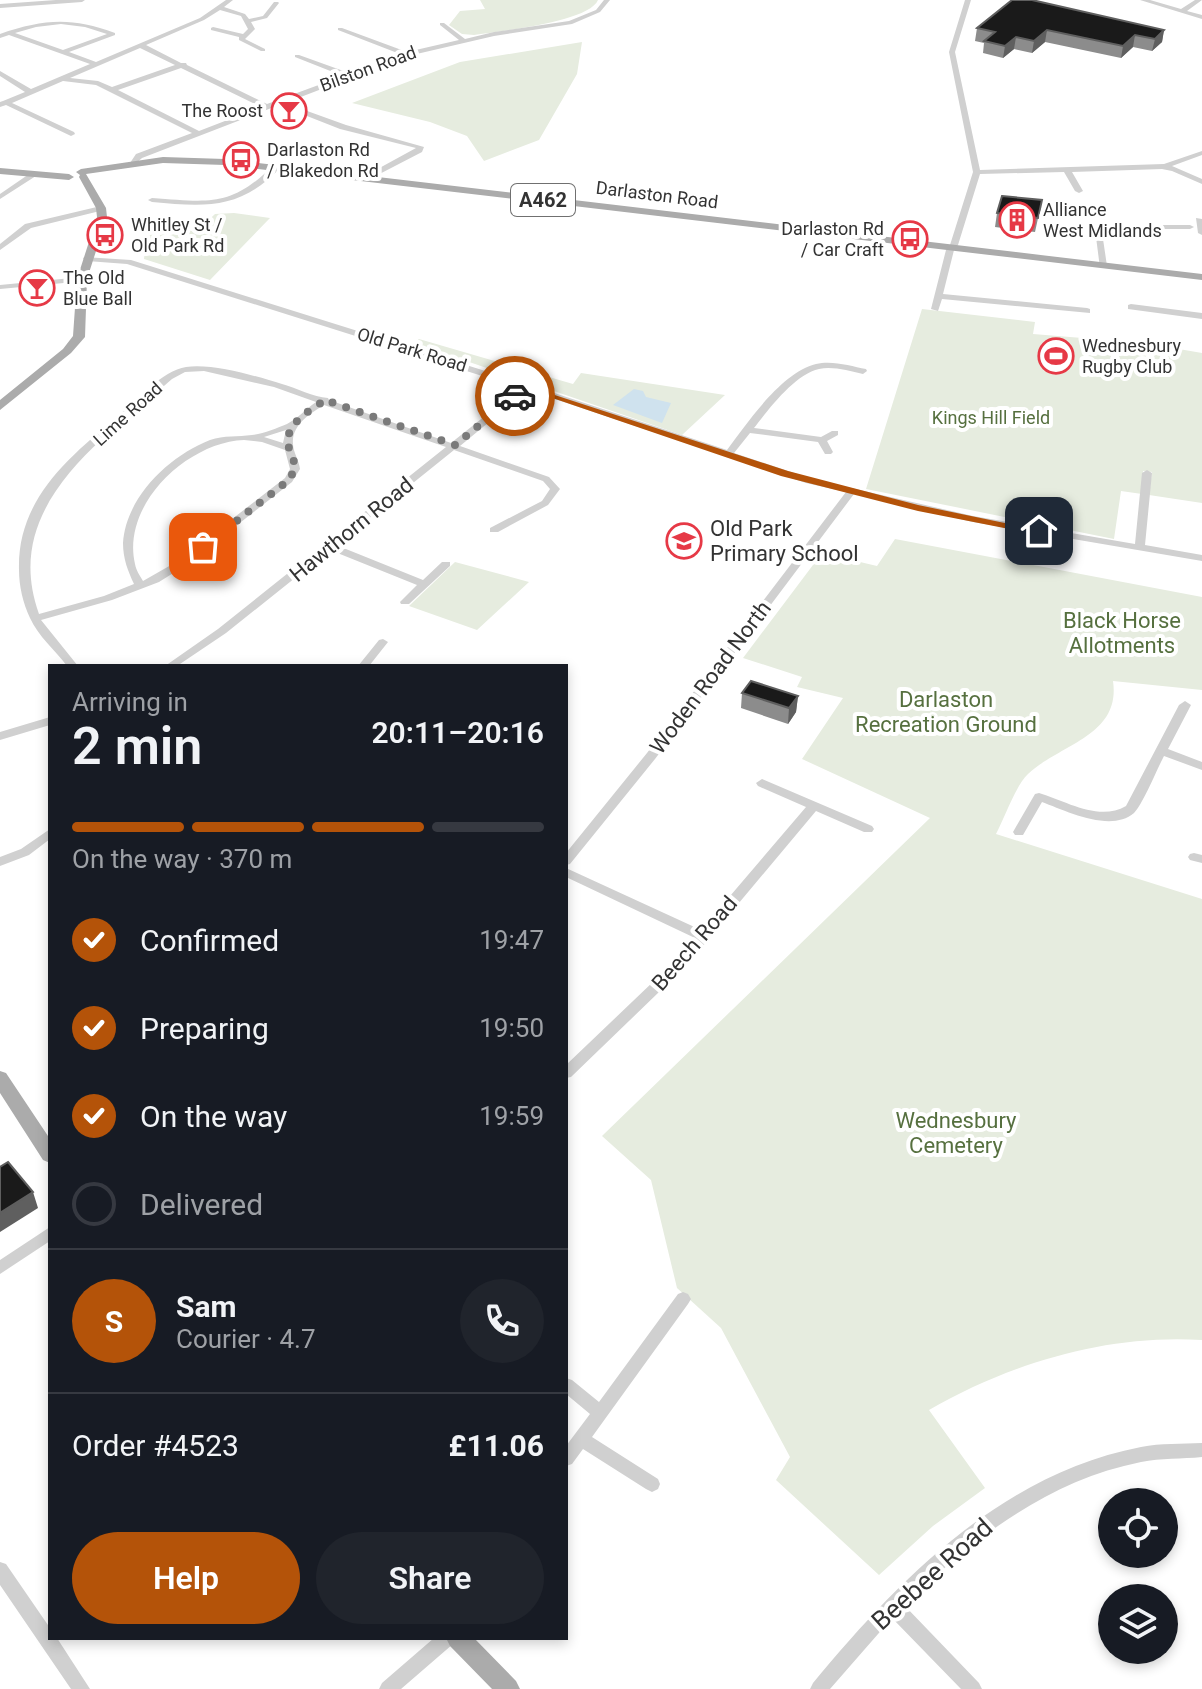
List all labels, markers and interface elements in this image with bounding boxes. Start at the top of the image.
street label: Bilston Road [317,41,419,96]
bar icon: The Roost [270,92,308,130]
place label: The Roost [182,100,263,121]
place label: Darlaston Rd / Blakedon Rd [267,139,379,181]
bus stop icon: Darlaston Rd / Blakedon Rd [222,141,260,179]
street label: Darlaston Road [595,177,719,212]
road number: A462 [511,184,575,216]
place label: Alliance West Midlands [1043,199,1162,241]
building icon: Alliance West Midlands [998,201,1036,239]
place label: Whitley St / Old Park Rd [131,214,224,256]
bus stop icon: Whitley St / Old Park Rd [86,216,124,254]
place label: Darlaston Rd / Car Craft [781,218,884,260]
bus stop icon: Darlaston Rd / Car Craft [891,220,929,258]
place label: The Old Blue Ball [63,267,132,309]
bar icon: The Old Blue Ball [18,269,56,307]
street label: Old Park Road [355,323,469,376]
place label: Wednesbury Rugby Club [1082,335,1181,377]
sports icon: Wednesbury Rugby Club [1037,337,1075,375]
courier [475,356,555,436]
icon: car [493,374,537,418]
street label: Lime Road [89,377,166,450]
park label: Kings Hill Field [932,407,1050,428]
street label: Hawthorn Road [285,472,418,587]
pin [1005,497,1073,565]
icon: home [1017,509,1061,553]
pin [169,513,237,581]
place label: Old Park Primary School [710,516,859,566]
school or university icon: Old Park Primary School [665,522,703,560]
icon: bag [181,525,225,569]
street label: Woden Road North [645,596,776,759]
park label: Black Horse Allotments [1063,608,1181,658]
text: Arriving in [72,687,188,717]
park label: Darlaston Recreation Ground [855,687,1037,737]
text: 20:11–20:16 [371,715,544,750]
text: 2 min [72,716,202,777]
text: On the way · 370 m [72,844,292,874]
street label: Beech Road [647,891,742,996]
icon: check [72,918,116,962]
text: Confirmed [140,923,279,958]
text: 19:47 [479,925,544,955]
icon: check [72,1006,116,1050]
text: Preparing [140,1011,269,1046]
text: 19:50 [479,1013,544,1043]
icon: check [72,1094,116,1138]
text: On the way [140,1099,287,1134]
text: 19:59 [479,1101,544,1131]
park label: Wednesbury Cemetery [896,1108,1017,1158]
text: Delivered [140,1187,263,1222]
button: phone [460,1279,544,1363]
text: Sam [176,1289,237,1324]
text: S [105,1304,123,1339]
text: Courier · 4.7 [176,1324,316,1354]
text: Order #4523 [72,1428,239,1463]
text: £11.06 [449,1428,544,1463]
map controls [1098,1488,1178,1664]
button: locate [1098,1488,1178,1568]
street label: Beebee Road [865,1512,999,1636]
button: Help [72,1532,300,1624]
button: Share [316,1532,544,1624]
button: layers [1098,1584,1178,1664]

